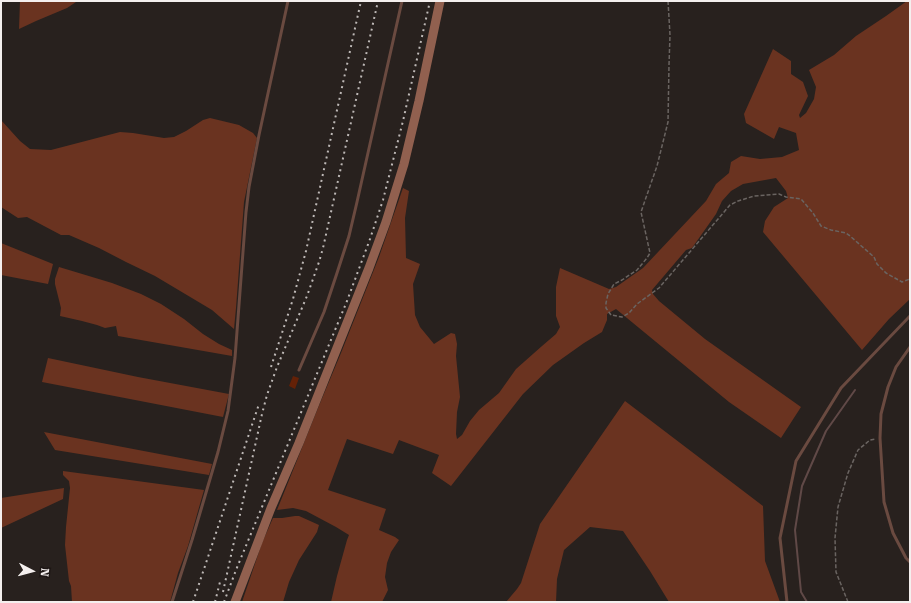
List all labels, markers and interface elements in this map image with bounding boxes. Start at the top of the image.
north arrow [12,551,52,591]
text: N [38,567,51,577]

